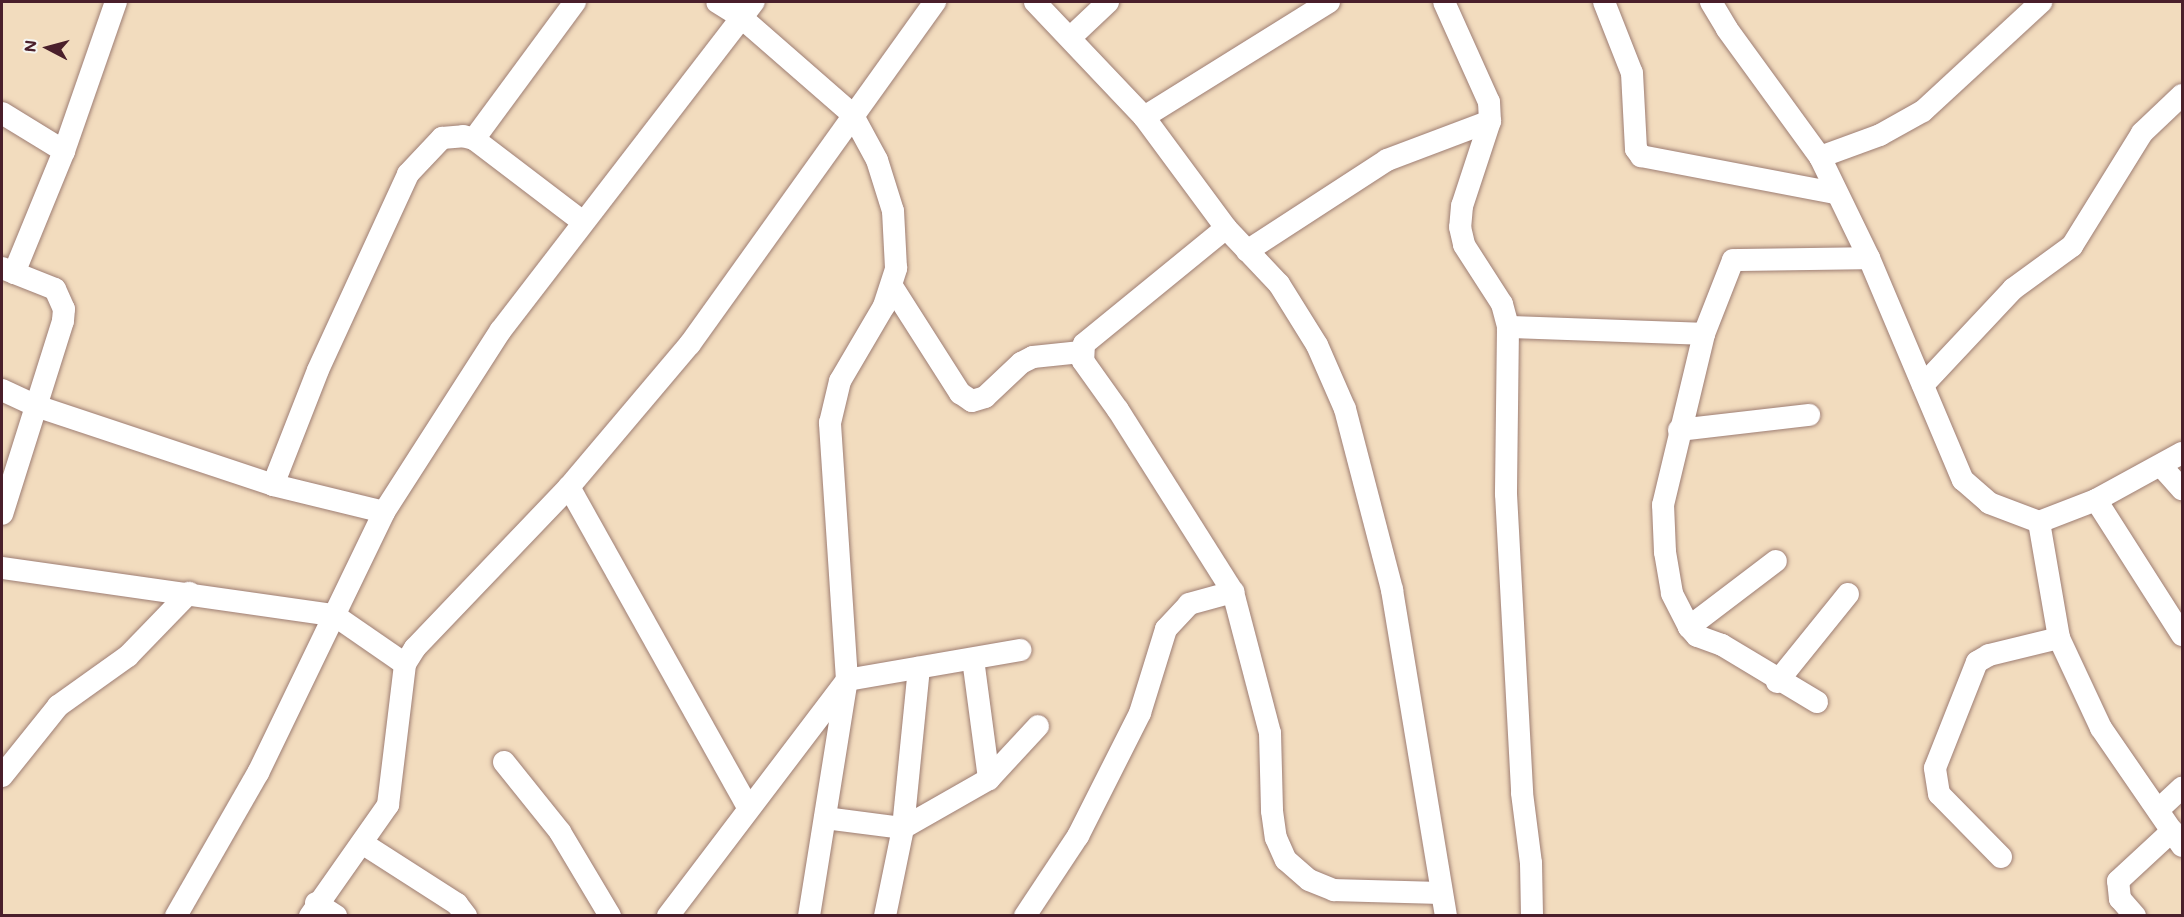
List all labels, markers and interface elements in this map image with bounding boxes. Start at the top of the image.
north arrow [18,18,78,78]
text: N [19,39,41,53]

